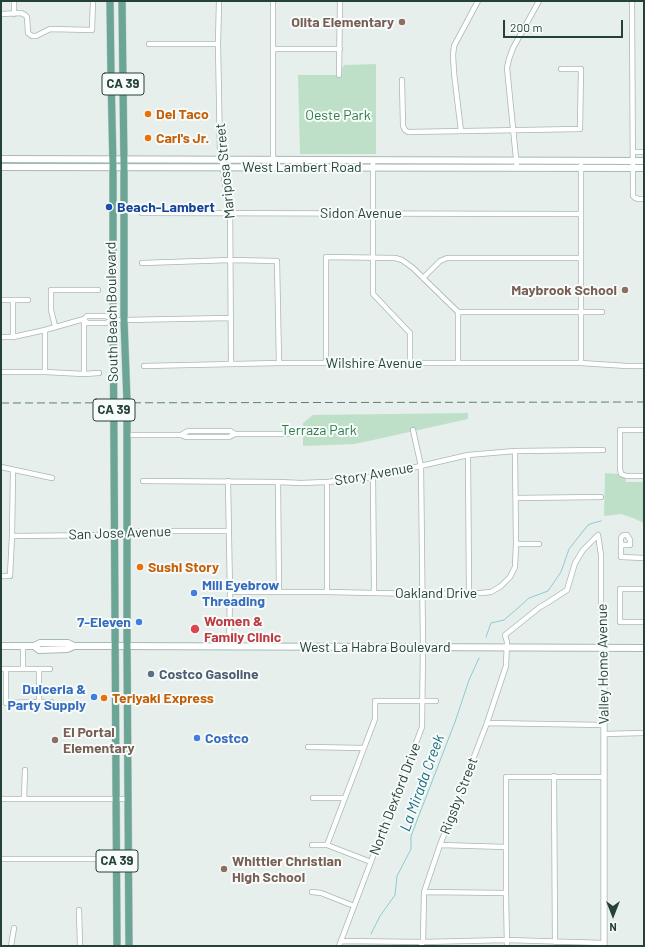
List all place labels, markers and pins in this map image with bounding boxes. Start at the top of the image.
place label: Olita Elementary [291,14,394,30]
marker: Olita Elementary [397,17,407,27]
place label: Del Taco [156,106,209,122]
marker: Del Taco [143,109,153,119]
place label: Carl's Jr. [156,130,209,146]
marker: Carl's Jr. [143,133,153,143]
place label: Beach-Lambert [117,199,215,215]
marker: Beach-Lambert [104,202,114,212]
place label: Maybrook School [511,282,617,298]
marker: Maybrook School [620,285,630,295]
place label: Sushi Story [148,559,219,575]
marker: Sushi Story [135,562,145,572]
place label: Mili Eyebrow Threading [202,577,279,610]
marker: Mili Eyebrow Threading [189,588,199,598]
place label: Women & Family Clinic [204,613,281,646]
place label: 7-Eleven [77,614,131,630]
marker: 7-Eleven [134,617,144,627]
marker: Women & Family Clinic [189,623,201,635]
place label: Costco Gasoline [159,666,259,682]
marker: Costco Gasoline [146,669,156,679]
place label: Dulceria & Party Supply [7,681,86,714]
place label: Teriyaki Express [112,690,214,706]
marker: Dulceria & Party Supply [89,692,99,702]
marker: Teriyaki Express [99,693,109,703]
place label: El Portal Elementary [63,724,134,756]
place label: Costco [205,730,249,746]
marker: Costco [192,733,202,743]
marker: El Portal Elementary [50,735,60,745]
place label: Whittier Christian High School [232,853,342,886]
marker: Whittier Christian High School [219,864,229,874]

